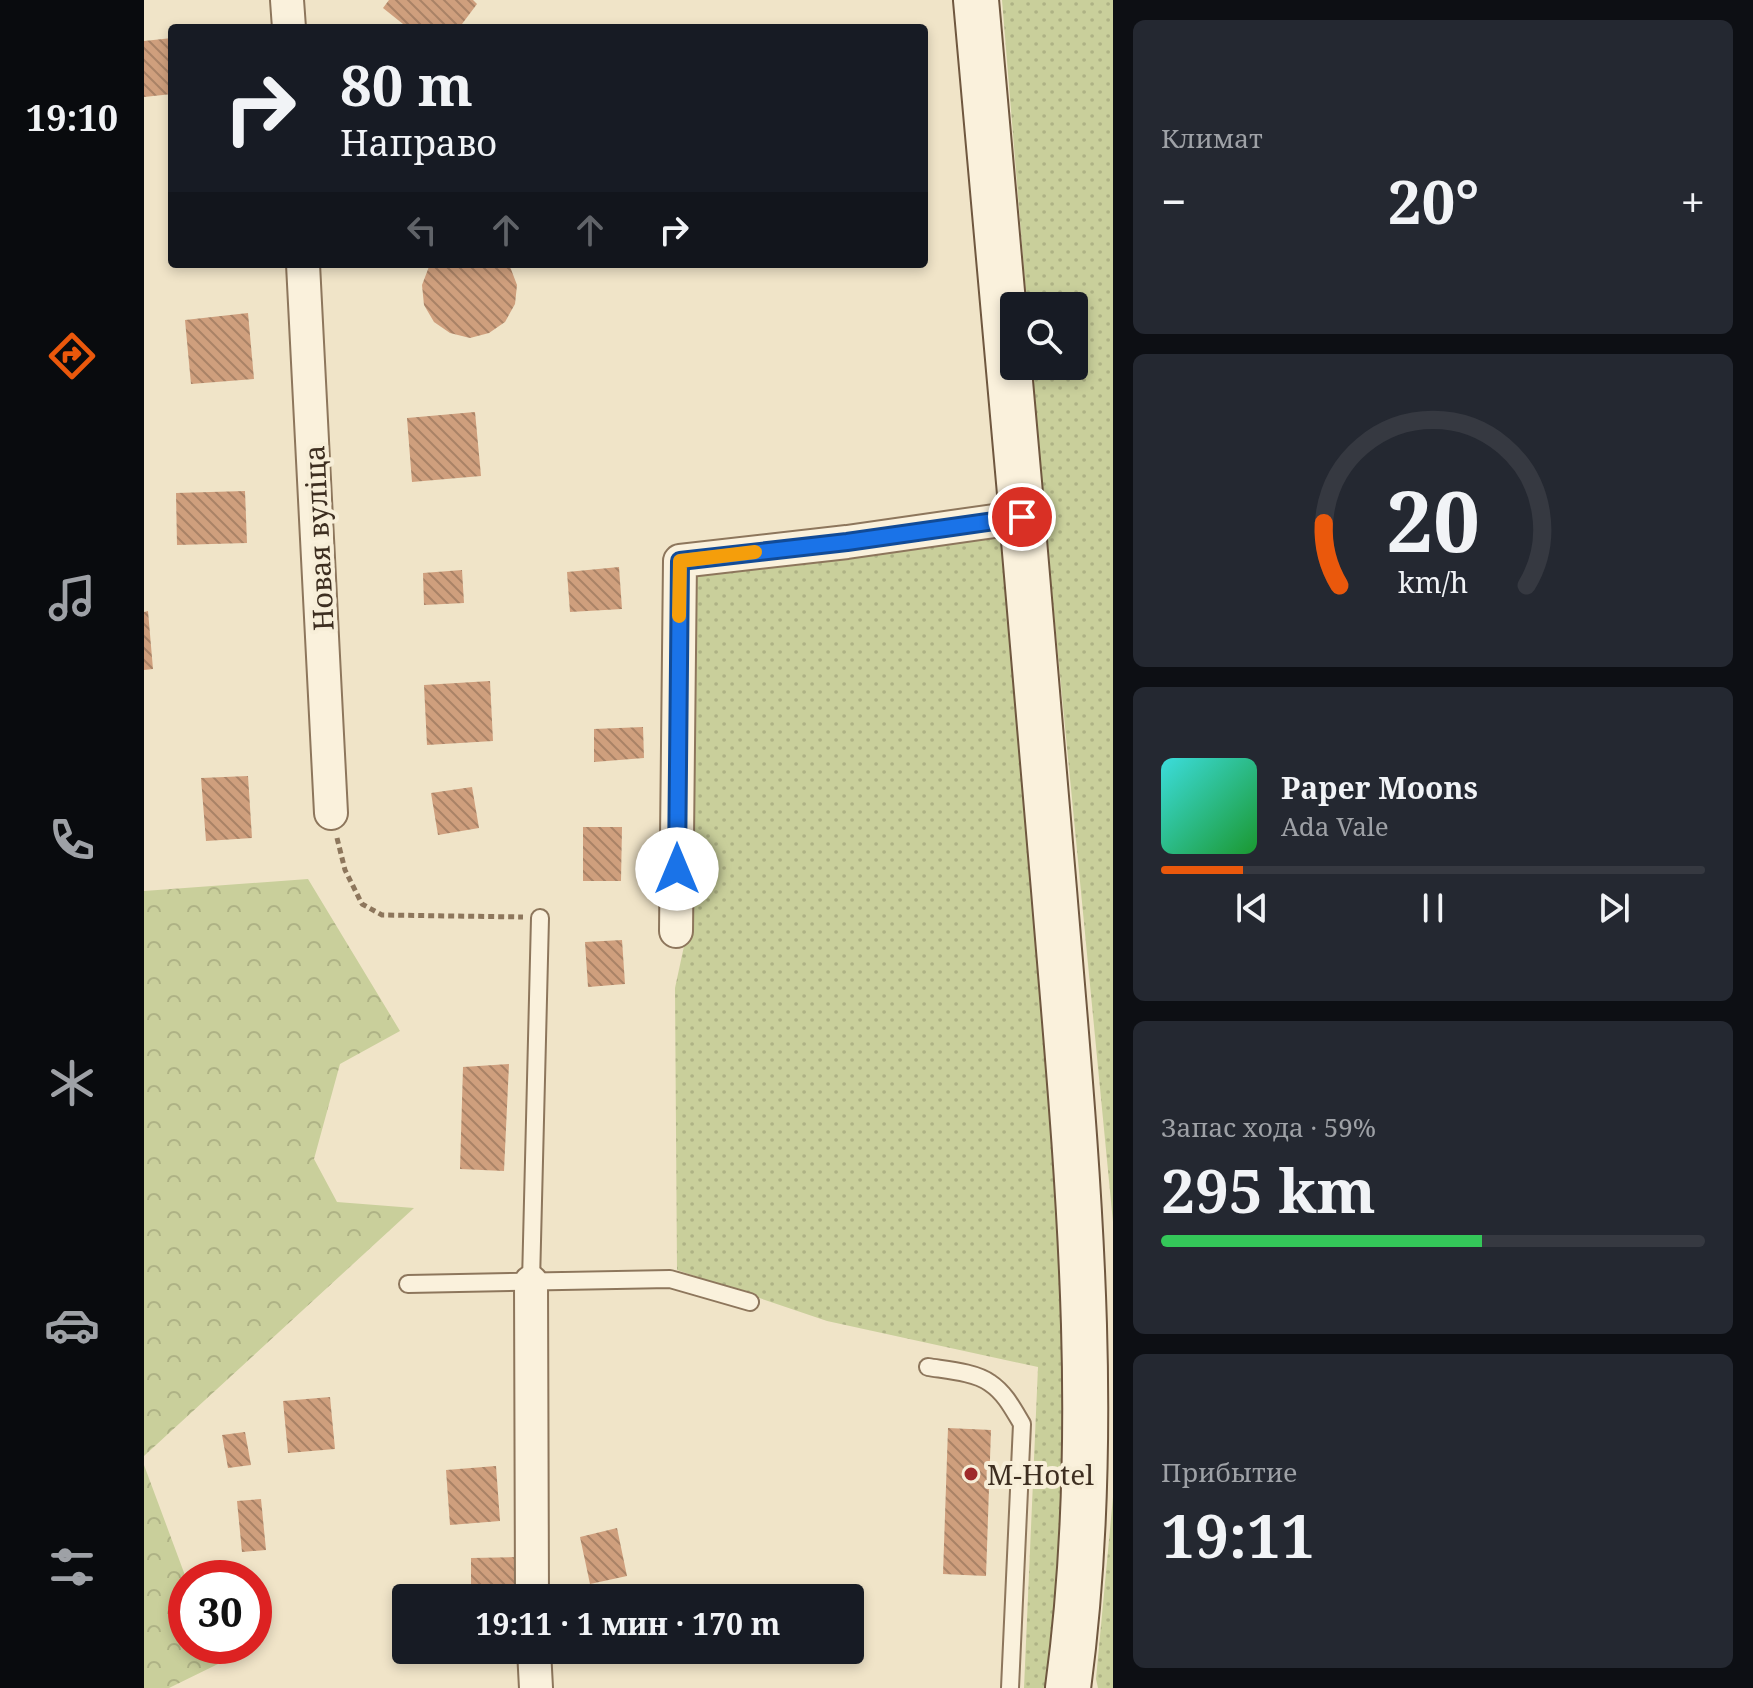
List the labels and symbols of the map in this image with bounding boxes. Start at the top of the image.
street label: Новая вуліца [294,444,342,632]
pin [988,483,1056,551]
position arrow [635,827,719,911]
place label: M-Hotel [987,1455,1094,1493]
marker: M-Hotel [962,1465,980,1483]
speed limit sign: 30 [168,1560,272,1664]

